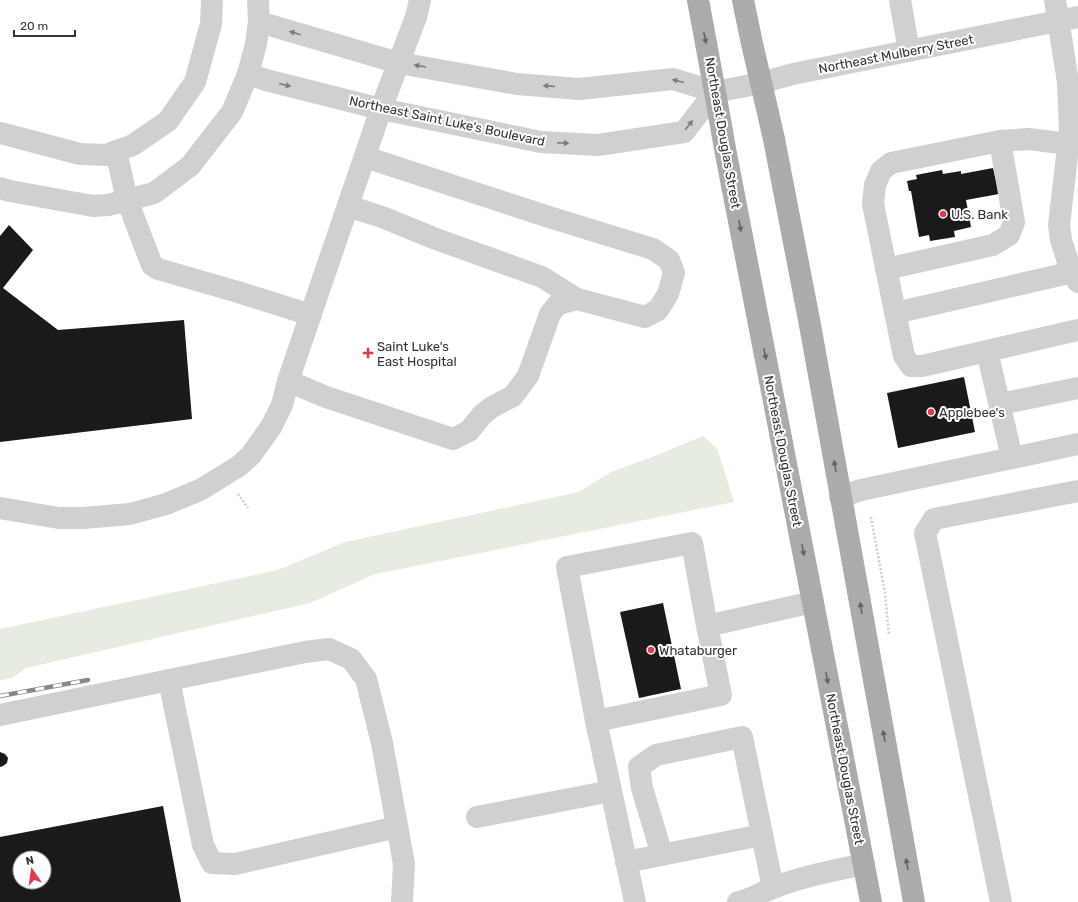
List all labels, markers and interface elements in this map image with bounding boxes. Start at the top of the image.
scale bar [14,12,75,38]
text: 20 m [20,19,48,33]
one-way arrow [289,30,301,36]
one-way arrow [703,32,709,44]
street label: Northeast Mulberry Street [817,32,975,76]
street label: Northeast Douglas Street [701,56,744,210]
one-way arrow [414,63,426,69]
one-way arrow [672,77,684,83]
one-way arrow [280,82,292,88]
one-way arrow [543,83,555,90]
street label: Northeast Saint Luke's Boulevard [348,93,546,149]
one-way arrow [685,120,693,131]
one-way arrow [557,139,569,146]
place label: U.S. Bank [951,207,1008,222]
marker: U.S. Bank [938,209,948,219]
one-way arrow [737,220,743,233]
place label: Saint Luke's East Hospital [377,339,457,369]
marker: Saint Luke's East Hospital [362,347,374,359]
one-way arrow [762,348,768,360]
street label: Northeast Douglas Street [760,374,805,528]
place label: Applebee's [939,405,1005,420]
marker: Applebee's [926,407,936,417]
one-way arrow [832,460,838,472]
one-way arrow [800,544,806,557]
one-way arrow [857,602,863,614]
place label: Whataburger [659,643,737,659]
marker: Whataburger [646,645,656,655]
one-way arrow [825,672,831,684]
street label: Northeast Douglas Street [822,692,867,846]
one-way arrow [881,730,887,742]
north arrow [12,850,52,890]
text: N [25,854,35,868]
one-way arrow [904,858,910,870]

